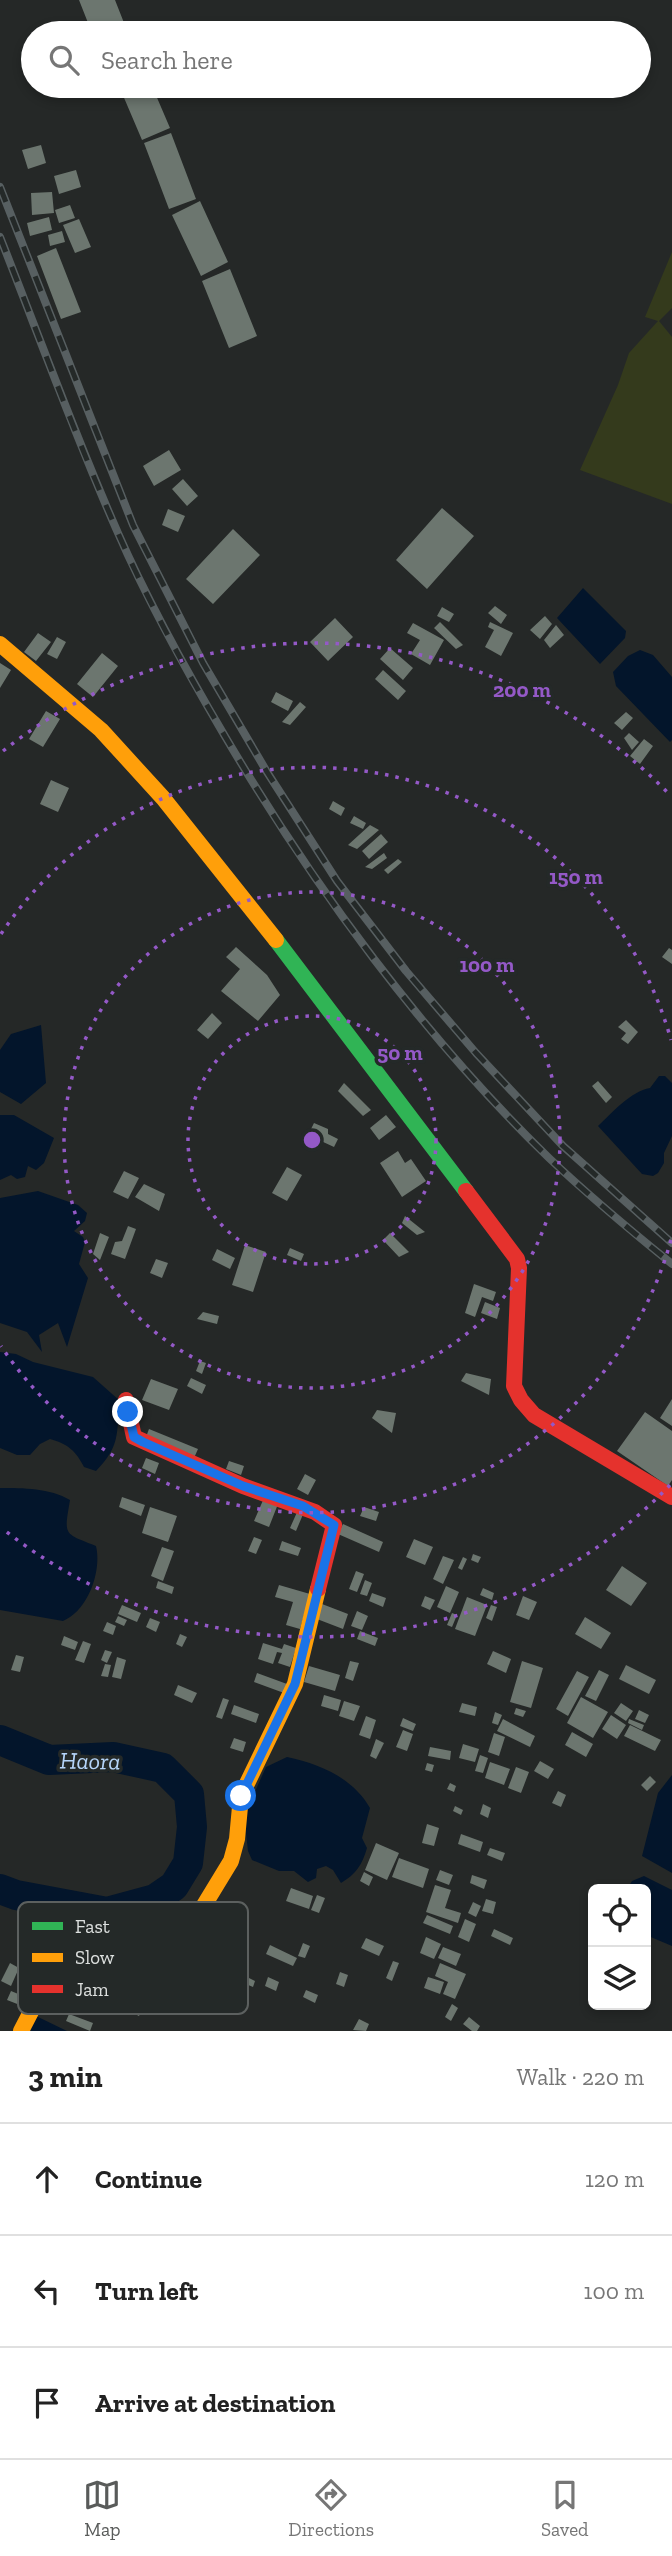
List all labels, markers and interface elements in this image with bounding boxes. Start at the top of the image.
search box [21,21,651,98]
icon: search [45,41,83,79]
text: Search here [101,44,233,76]
text: 200 m [493,677,551,702]
text: 150 m [549,864,604,889]
text: 100 m [460,952,515,977]
text: 50 m [377,1040,423,1065]
centre of rings [300,1128,324,1152]
route end [112,1396,143,1427]
water label: Haora [59,1745,121,1776]
route start [225,1780,256,1811]
map controls [588,1884,651,2010]
button: locate [588,1884,651,1947]
legend [18,1902,248,2014]
text: Fast [75,1915,110,1938]
text: Slow [75,1946,115,1969]
button: layers [588,1947,651,2010]
text: Jam [75,1978,109,2001]
text: 3 min [28,2059,103,2095]
text: Walk · 220 m [517,2063,644,2091]
icon: ahead [28,2160,66,2198]
text: Continue [95,2163,202,2195]
text: 120 m [585,2165,644,2193]
icon: left [28,2272,66,2310]
text: Turn left [95,2275,198,2307]
text: 100 m [584,2277,644,2305]
icon: arrive [28,2384,66,2422]
text: Arrive at destination [95,2387,335,2419]
tab: Map [83,2476,121,2541]
tab: Directions [288,2476,374,2541]
tab: Saved [541,2476,589,2541]

